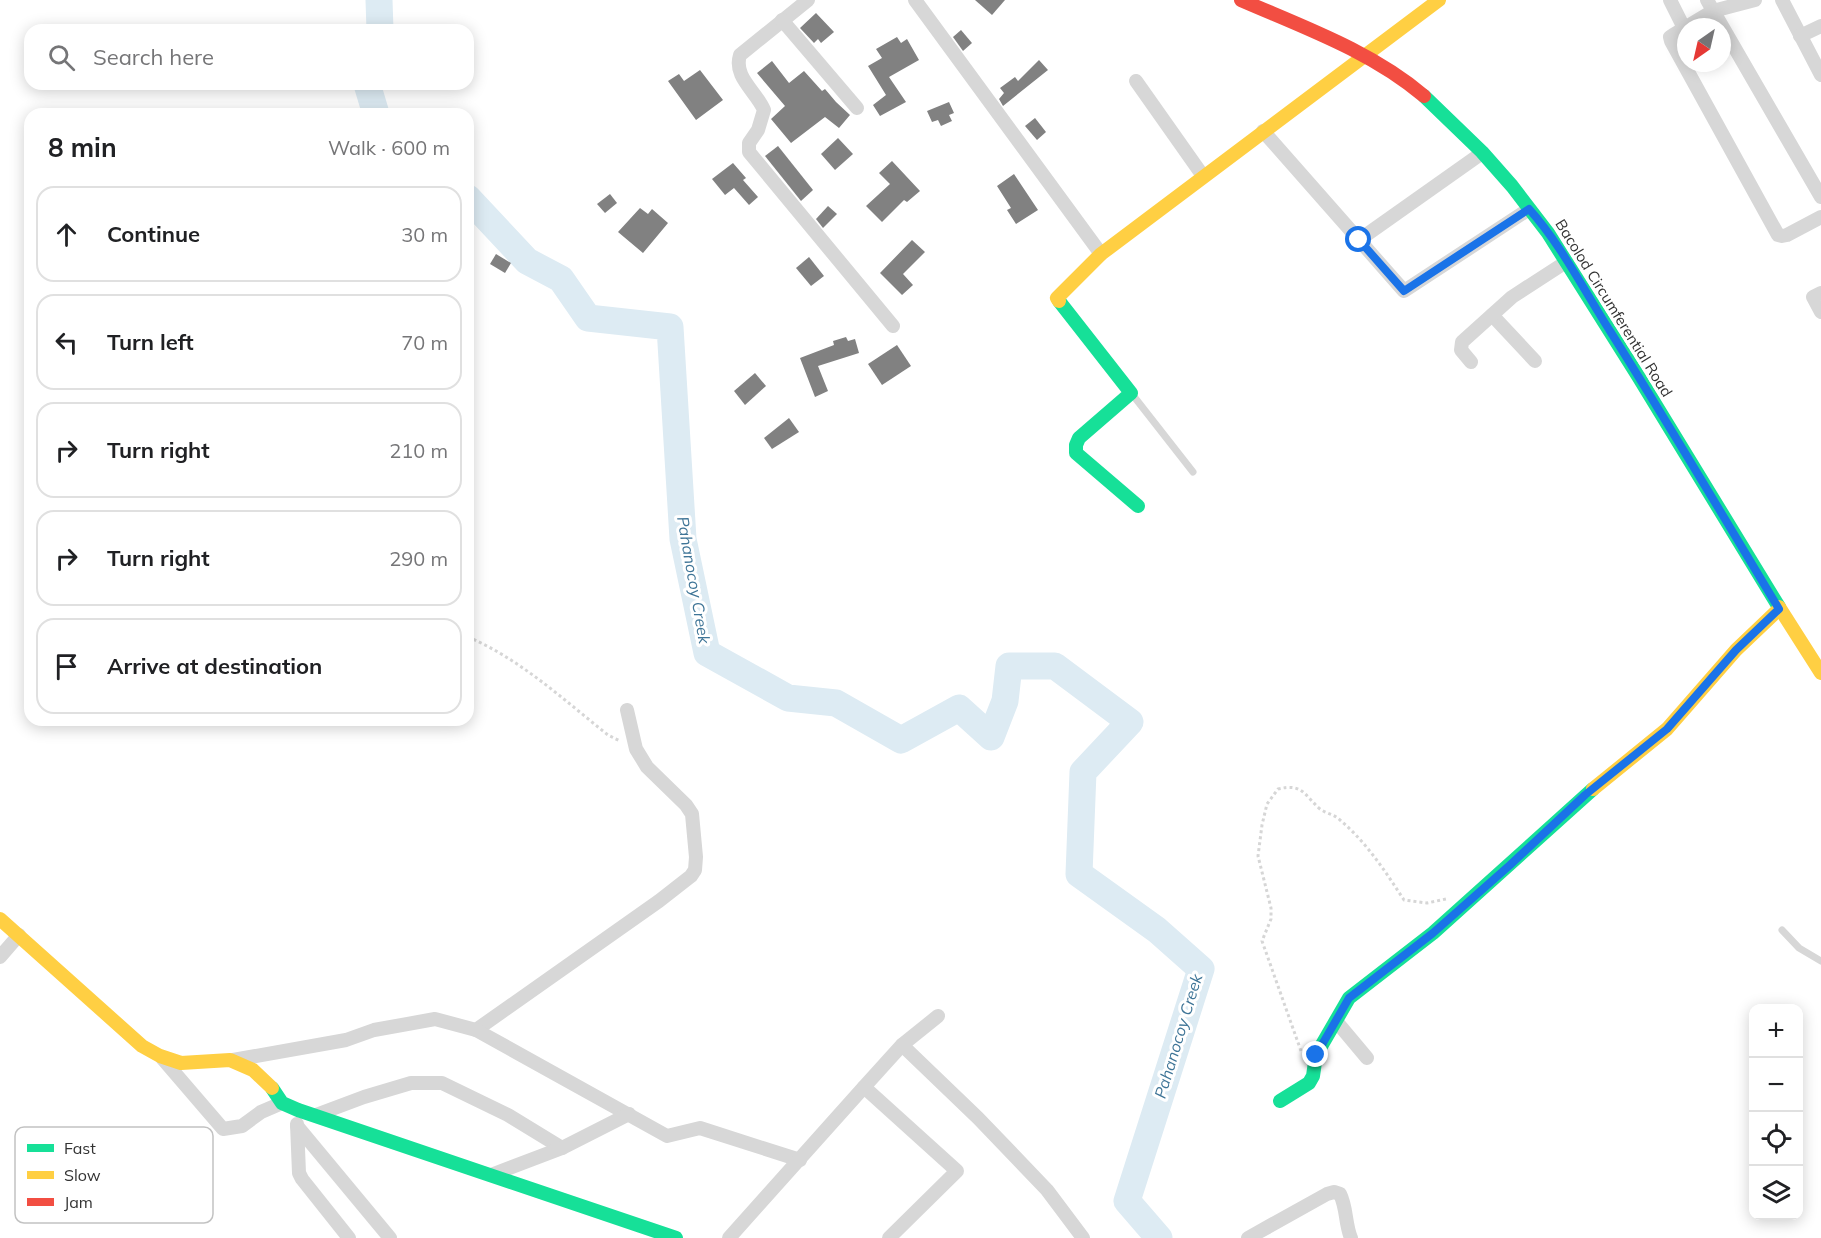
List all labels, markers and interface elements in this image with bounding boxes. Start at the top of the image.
north arrow [1677,18,1731,72]
search box [24,24,474,90]
icon: search [45,41,78,74]
text: Search here [93,43,214,71]
text: 8 min [48,131,117,164]
text: Walk · 600 m [328,135,450,160]
street label: Bacolod Circumferential Road [1551,216,1677,400]
icon: ahead [50,218,83,251]
text: Continue [107,220,200,248]
text: 30 m [401,222,448,247]
route start [1345,226,1371,252]
icon: left [50,326,83,359]
text: Turn left [107,328,194,356]
text: 70 m [401,330,448,355]
icon: right [50,434,83,467]
text: Turn right [107,436,210,464]
text: 210 m [389,438,448,463]
water label: Pahanocoy Creek [673,515,715,646]
icon: right [50,542,83,575]
text: Turn right [107,544,210,572]
text: 290 m [389,546,448,571]
icon: arrive [50,650,83,683]
text: Arrive at destination [107,652,322,680]
water label: Pahanocoy Creek [1150,971,1207,1101]
map controls [1749,1004,1803,1220]
button: + [1749,1004,1803,1058]
route end [1302,1041,1328,1067]
button: − [1749,1058,1803,1112]
button: locate [1749,1112,1803,1166]
legend [15,1127,213,1223]
text: Fast [64,1138,96,1158]
text: Slow [64,1165,101,1185]
button: layers [1749,1166,1803,1220]
text: Jam [64,1192,93,1212]

